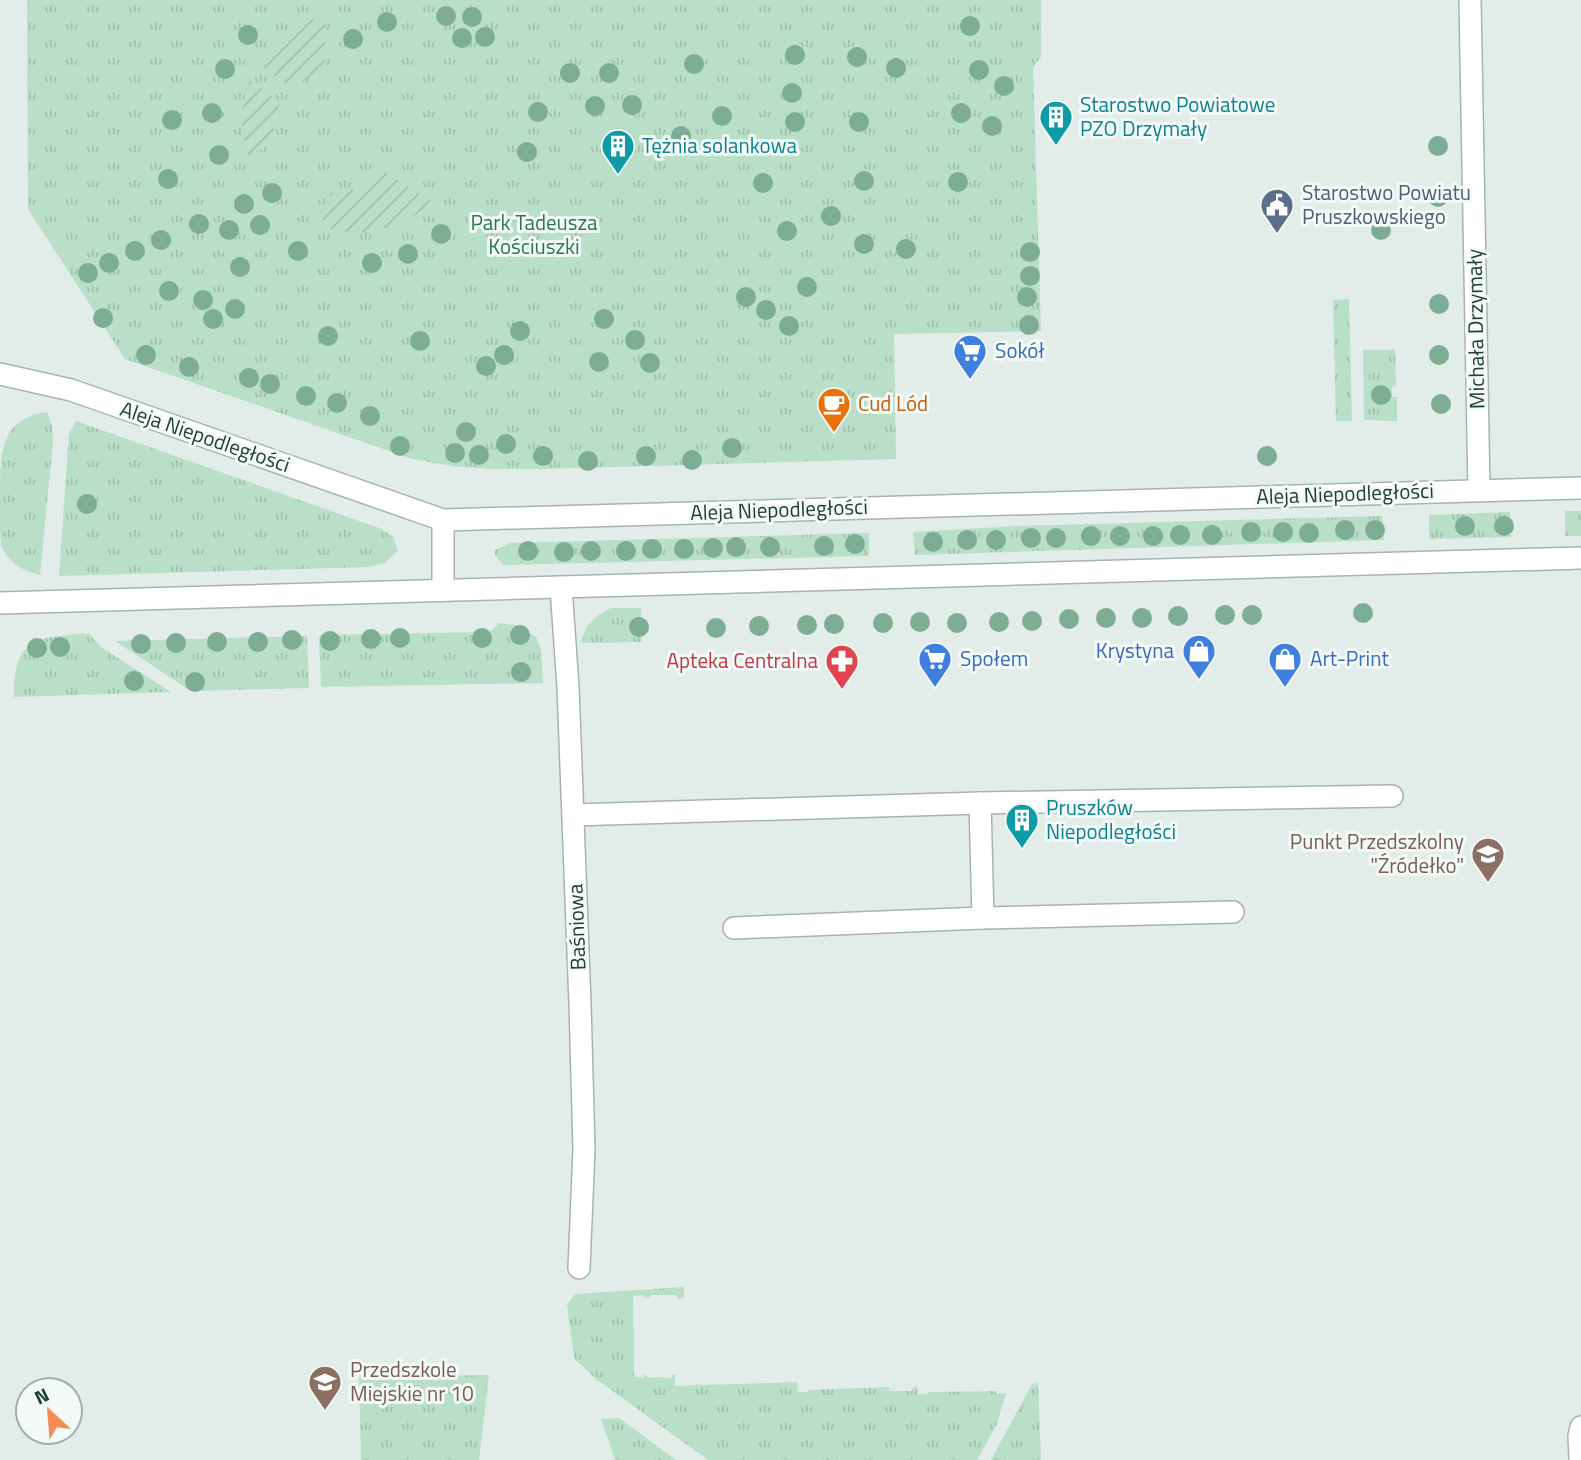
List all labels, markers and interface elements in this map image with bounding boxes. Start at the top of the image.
place label: Starostwo Powiatowe PZO Drzymały [1080,88,1275,144]
building icon: Starostwo Powiatowe PZO Drzymały [1037,98,1075,147]
building icon: Tężnia solankowa [599,127,637,176]
place label: Tężnia solankowa [642,129,798,161]
place label: Starostwo Powiatu Pruszkowskiego [1302,176,1471,232]
public building icon: Starostwo Powiatu Pruszkowskiego [1258,186,1296,235]
park label: Park Tadeusza Kościuszki [470,206,598,262]
street label: Michała Drzymały [1458,249,1492,409]
supermarket icon: Sokół [951,332,989,381]
place label: Sokół [995,334,1045,366]
cafe icon: Cud Lód [815,385,853,434]
place label: Cud Lód [858,387,928,419]
street label: Aleja Niepodległości [116,392,295,480]
street label: Aleja Niepodległości [1256,474,1434,512]
street label: Aleja Niepodległości [690,490,868,528]
shop icon: Krystyna [1180,632,1218,681]
place label: Krystyna [1096,634,1174,666]
supermarket icon: Społem [916,640,954,689]
shop icon: Art-Print [1266,640,1304,689]
pharmacy icon: Apteka Centralna [823,642,861,691]
place label: Społem [960,642,1028,674]
place label: Art-Print [1310,642,1389,674]
place label: Apteka Centralna [667,644,818,676]
place label: Pruszków Niepodległości [1046,791,1176,847]
building icon: Pruszków Niepodległości [1003,801,1041,850]
place label: Punkt Przedszkolny "Źródełko" [1290,825,1464,881]
school or university icon: Punkt Przedszkolny "Źródełko" [1469,835,1507,884]
street label: Baśniowa [558,883,594,971]
place label: Przedszkole Miejskie nr 10 [350,1353,474,1409]
school or university icon: Przedszkole Miejskie nr 10 [306,1363,344,1412]
north arrow [14,1376,84,1446]
text: N [29,1379,54,1411]

